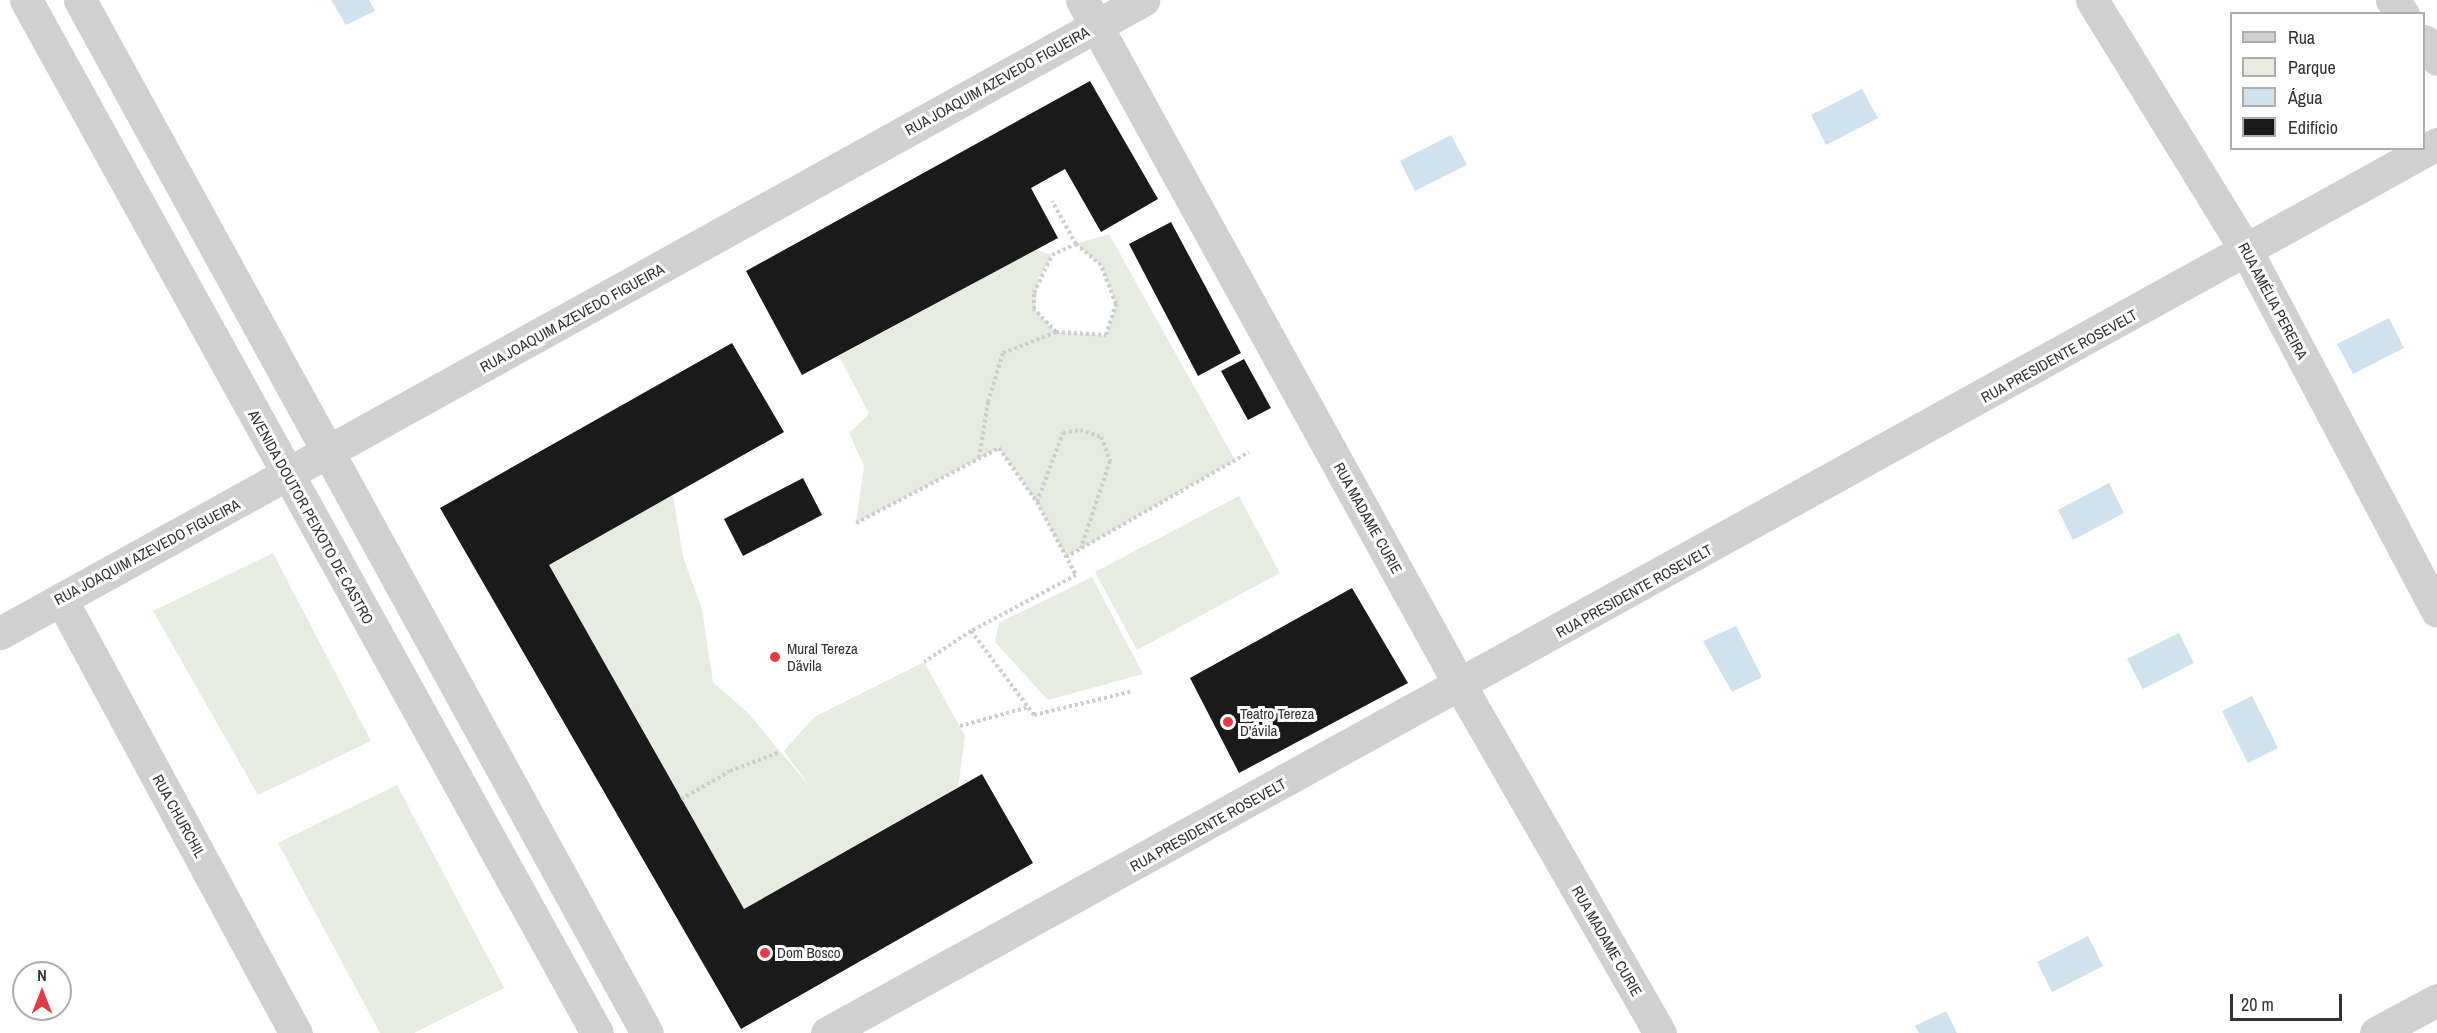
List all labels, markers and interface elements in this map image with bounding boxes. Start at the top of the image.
legend [2230,12,2425,150]
street label: RUA JOAQUIM AZEVEDO FIGUEIRA [901,22,1093,140]
text: Rua [2288,25,2315,50]
text: Parque [2288,55,2336,80]
text: Água [2288,85,2322,110]
text: Edifício [2288,115,2338,140]
street label: RUA AMÉLIA PEREIRA [2234,239,2312,363]
street label: RUA JOAQUIM AZEVEDO FIGUEIRA [476,259,668,377]
street label: RUA PRESIDENTE ROSEVELT [1978,305,2140,407]
street label: AVENIDA DOUTOR PEIXOTO DE CASTRO [244,407,378,627]
street label: RUA MADAME CURIE [1330,459,1406,577]
street label: RUA JOAQUIM AZEVEDO FIGUEIRA [50,495,244,609]
street label: RUA PRESIDENTE ROSEVELT [1553,540,1715,642]
place label: Mural Tereza D´ávila [787,639,858,674]
marker: Mural Tereza D´ávila [768,650,782,664]
place label: Teatro Tereza D'ávila [1240,704,1315,739]
marker: Teatro Tereza D'ávila [1221,715,1235,729]
street label: RUA CHURCHIL [149,771,209,861]
street label: RUA PRESIDENTE ROSEVELT [1127,774,1289,876]
street label: RUA MADAME CURIE [1568,882,1646,1000]
place label: Dom Bosco [777,944,841,962]
marker: Dom Bosco [758,946,772,960]
north arrow [12,961,72,1021]
text: N [37,964,47,986]
scale bar [2233,982,2346,1020]
text: 20 m [2241,992,2274,1017]

